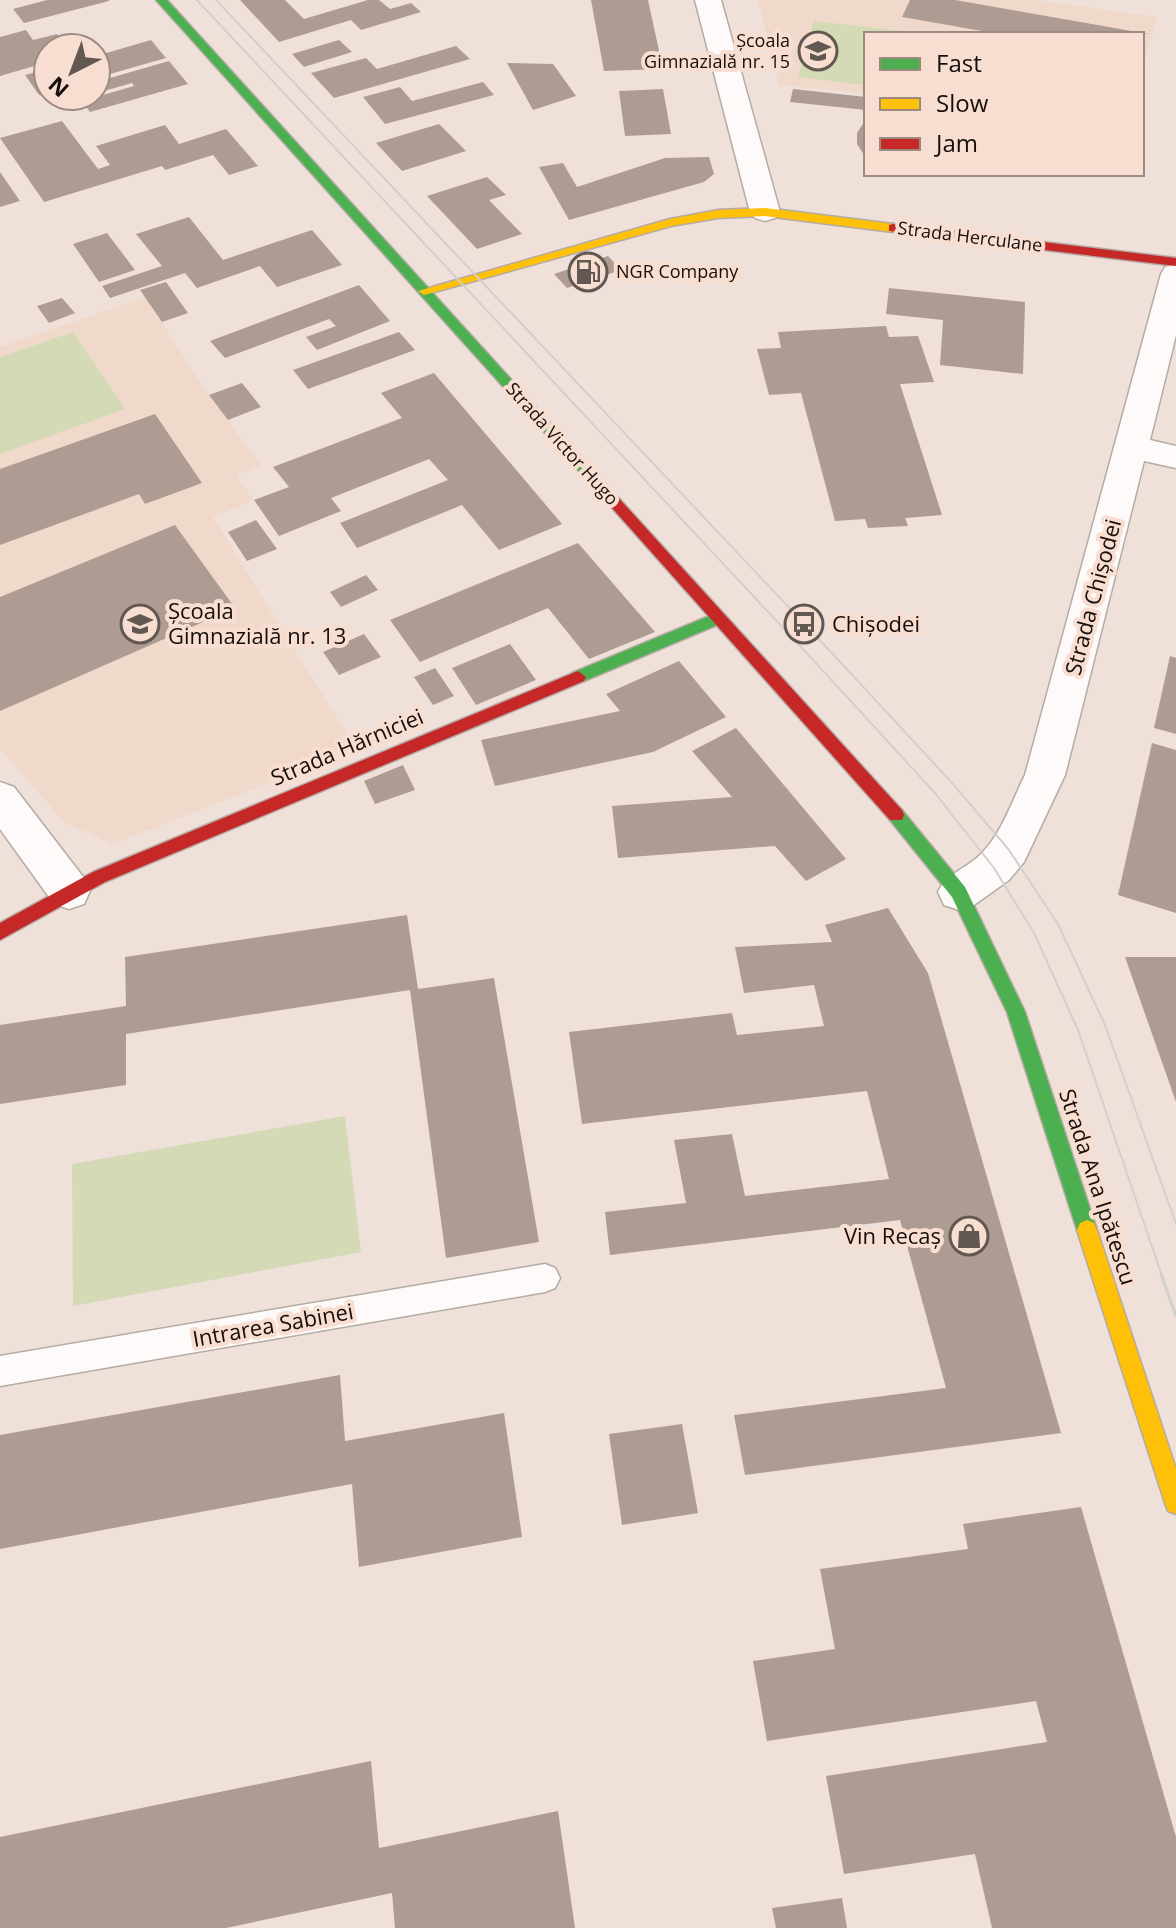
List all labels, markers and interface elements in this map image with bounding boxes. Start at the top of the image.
place label: Școala Gimnazială nr. 15 [644,28,790,73]
school or university icon: Școala Gimnazială nr. 15 [797,30,839,72]
north arrow [32,32,112,112]
legend [864,32,1144,176]
text: Fast [936,46,982,79]
text: N [41,70,75,105]
text: Slow [936,86,989,119]
text: Jam [934,126,978,159]
street label: Strada Herculane [896,215,1044,257]
fuel station icon: NGR Company [567,251,609,293]
place label: NGR Company [616,259,739,283]
street label: Strada Victor Hugo [501,377,624,510]
street label: Strada Chișodei [1057,515,1127,678]
place label: Școala Gimnazială nr. 13 [168,595,346,650]
school or university icon: Școala Gimnazială nr. 13 [119,603,161,645]
bus stop icon: Chișodei [783,603,825,645]
place label: Chișodei [832,608,920,638]
street label: Strada Hărniciei [266,700,427,792]
street label: Strada Ana Ipătescu [1053,1085,1145,1289]
shop icon: Vin Recaș [948,1215,990,1257]
place label: Vin Recaș [844,1220,941,1250]
street label: Intrarea Sabinei [190,1295,356,1353]

